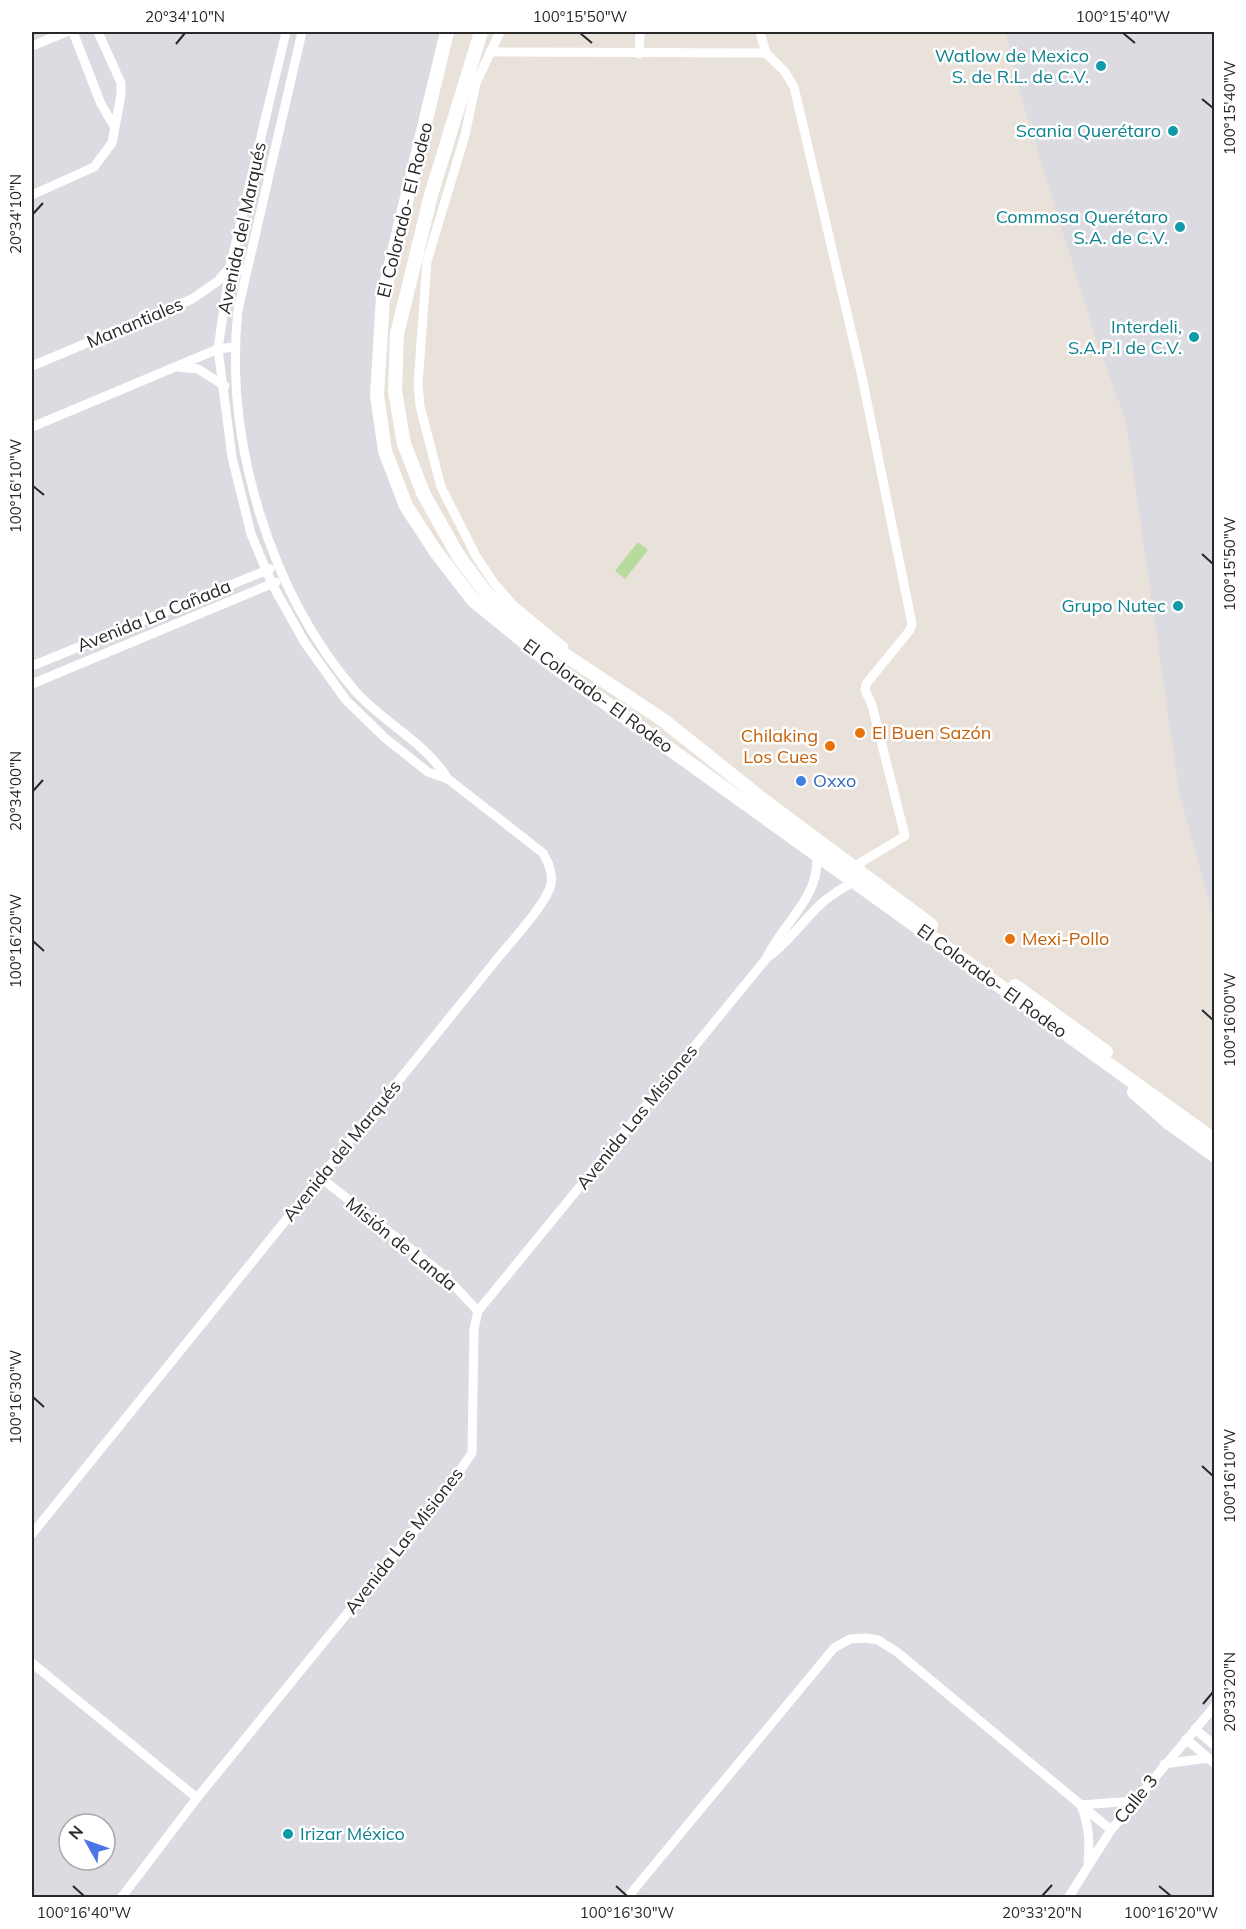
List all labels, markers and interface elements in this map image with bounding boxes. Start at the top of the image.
text: 20°34'10"N [145,7,225,26]
text: 100°15'50"W [533,7,628,26]
text: 100°15'40"W [1076,7,1171,26]
place label: Watlow de Mexico S. de R.L. de C.V. [935,44,1089,88]
marker: Watlow de Mexico S. de R.L. de C.V. [1094,59,1108,73]
text: 100°15'40"W [1220,60,1239,155]
place label: Scania Querétaro [1016,119,1161,142]
street label: El Colorado- El Rodeo [372,120,437,300]
marker: Scania Querétaro [1166,124,1180,138]
street label: Avenida del Marqués [212,140,271,316]
text: 20°34'10"N [6,174,25,254]
place label: Commosa Querétaro S.A. de C.V. [996,205,1168,249]
marker: Commosa Querétaro S.A. de C.V. [1173,220,1187,234]
street label: Manantiales [83,292,187,353]
place label: Interdeli, S.A.P.I de C.V. [1068,315,1182,359]
marker: Interdeli, S.A.P.I de C.V. [1187,330,1201,344]
text: 100°16'10"W [6,438,25,533]
text: 100°15'50"W [1220,516,1239,611]
street label: Avenida La Cañada [73,574,234,657]
place label: Grupo Nutec [1061,594,1166,617]
marker: Grupo Nutec [1171,599,1185,613]
street label: El Colorado- El Rodeo [519,633,678,758]
place label: El Buen Sazón [872,721,991,744]
place label: Chilaking Los Cues [741,724,818,768]
marker: El Buen Sazón [853,726,867,740]
marker: Chilaking Los Cues [823,739,837,753]
text: 20°34'00"N [6,751,25,831]
place label: Oxxo [813,769,856,792]
marker: Oxxo [794,774,808,788]
text: 100°16'20"W [6,893,25,988]
street label: El Colorado- El Rodeo [913,918,1072,1043]
place label: Mexi-Pollo [1022,927,1109,950]
marker: Mexi-Pollo [1003,932,1017,946]
text: 100°16'00"W [1220,972,1239,1067]
street label: Avenida Las Misiones [571,1040,702,1194]
street label: Avenida del Marqués [278,1075,406,1226]
street label: Misión de Landa [341,1192,462,1296]
text: 100°16'30"W [6,1349,25,1444]
text: 100°16'10"W [1220,1428,1239,1523]
street label: Avenida Las Misiones [339,1463,468,1619]
text: 20°33'20"N [1220,1652,1239,1732]
street label: Calle 3 [1109,1769,1162,1828]
north arrow [57,1812,117,1872]
text: N [64,1821,87,1843]
place label: Irizar México [300,1822,405,1845]
marker: Irizar México [281,1827,295,1841]
text: 100°16'40"W [37,1903,132,1922]
text: 100°16'30"W [580,1903,675,1922]
text: 20°33'20"N [1002,1903,1082,1922]
text: 100°16'20"W [1124,1903,1219,1922]

